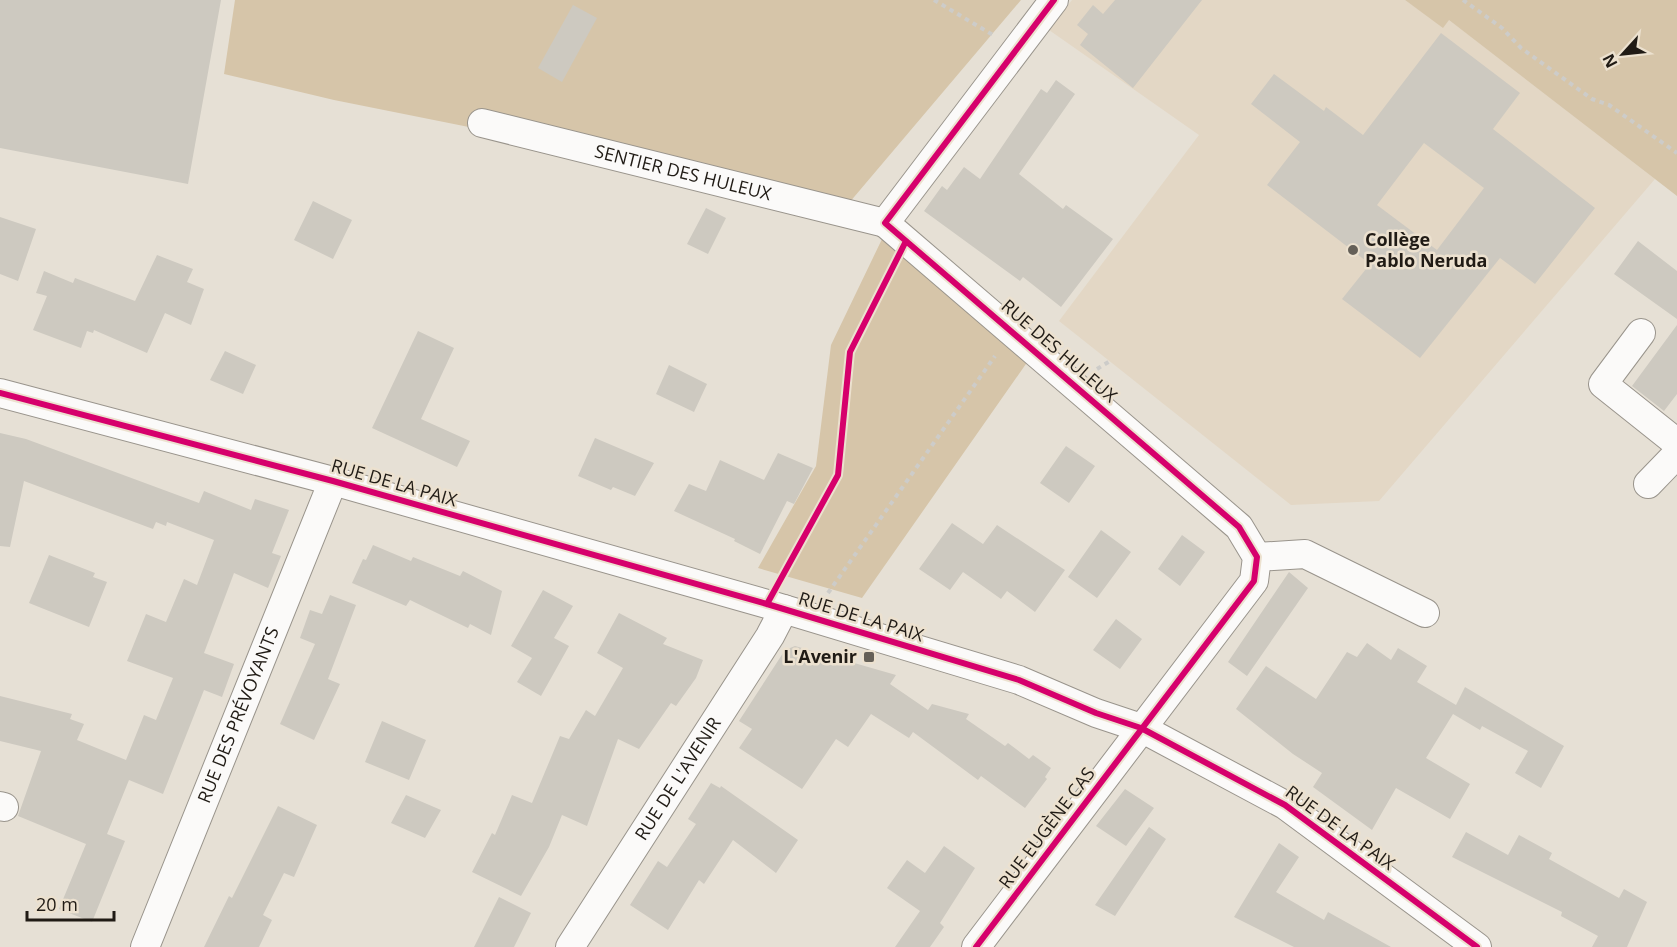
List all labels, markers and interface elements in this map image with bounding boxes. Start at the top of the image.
north arrow [1593,24,1653,84]
text: N [1597,50,1622,72]
street label: SENTIER DES HULEUX [592,138,775,205]
place label: Collège Pablo Neruda [1365,227,1487,272]
marker: Collège Pablo Neruda [1346,243,1360,257]
street label: RUE DES HULEUX [997,293,1123,408]
street label: RUE DE LA PAIX [329,453,461,512]
street label: RUE DE LA PAIX [796,586,927,647]
street label: RUE DES PRÉVOYANTS [191,623,284,806]
place label: L'Avenir [783,644,857,668]
marker: L'Avenir [862,650,876,664]
street label: RUE DE L'AVENIR [629,712,726,844]
street label: RUE EUGÈNE CAS [993,762,1100,893]
street label: RUE DE LA PAIX [1281,779,1401,875]
scale bar [27,884,114,922]
text: 20 m [36,892,78,916]

